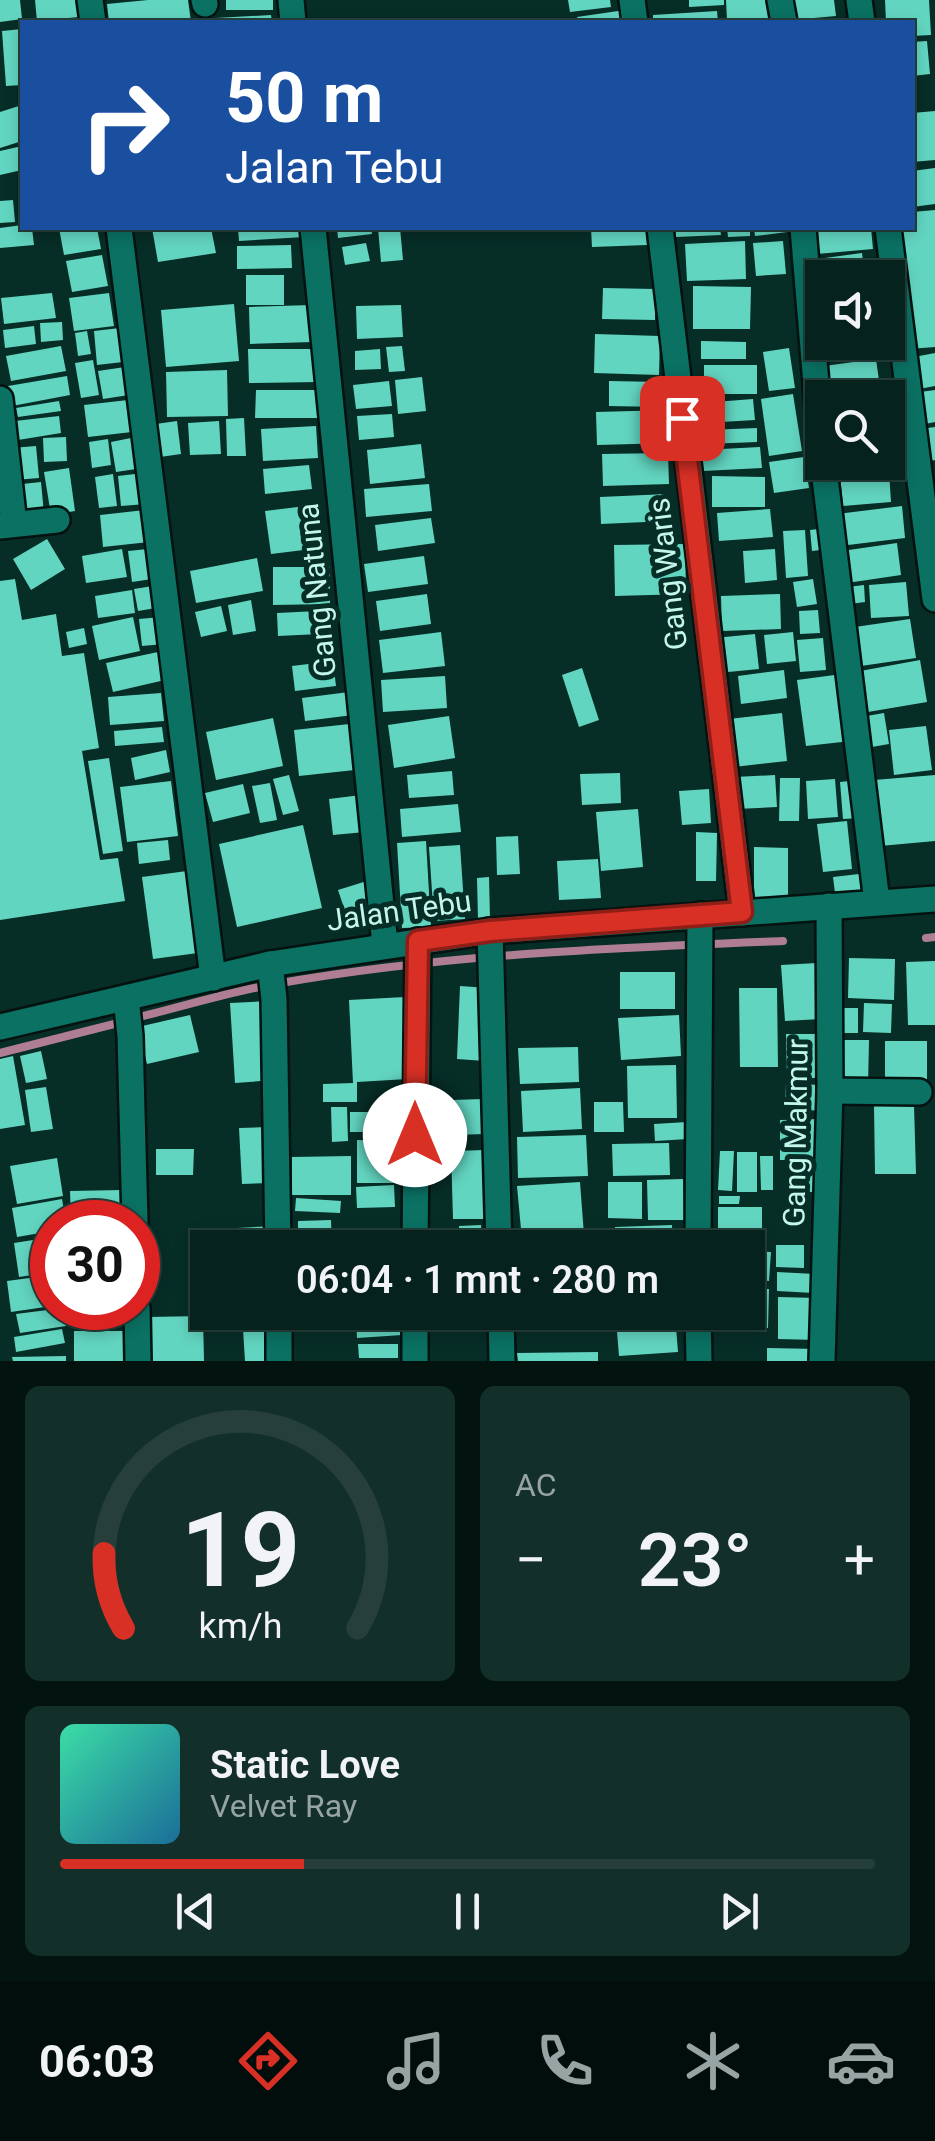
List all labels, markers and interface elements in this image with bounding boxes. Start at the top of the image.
text: 50 m [225,57,383,139]
icon: right [60,60,190,190]
text: Jalan Tebu [225,141,443,194]
map controls [805,260,905,480]
button: sound [805,260,905,360]
pin [640,376,725,461]
button: search [805,380,905,480]
icon: arrive [655,391,710,446]
street label: Gang Waris [641,496,694,652]
street label: Gang Natuna [290,501,343,679]
street label: Jalan Tebu [324,883,473,938]
street label: Gang Makmur [776,1039,815,1227]
position arrow [363,1083,467,1187]
speed limit sign: 30 [30,1200,160,1330]
text: 06:04 · 1 mnt · 280 m [296,1258,659,1302]
text: AC [515,1466,557,1504]
text: 19 [180,1490,300,1611]
text: 23° [638,1516,752,1604]
text: − [515,1528,546,1592]
text: + [844,1528,875,1592]
text: km/h [198,1605,282,1647]
text: Static Love [210,1743,400,1787]
text: Velvet Ray [210,1787,357,1825]
icon: previous [168,1884,223,1939]
icon: pause [440,1884,495,1939]
icon: next [712,1884,767,1939]
icon: directions [233,2026,303,2096]
icon: music [381,2026,451,2096]
icon: phone [530,2026,600,2096]
icon: climate [678,2026,748,2096]
icon: car [826,2026,896,2096]
text: 06:03 [39,2035,155,2088]

